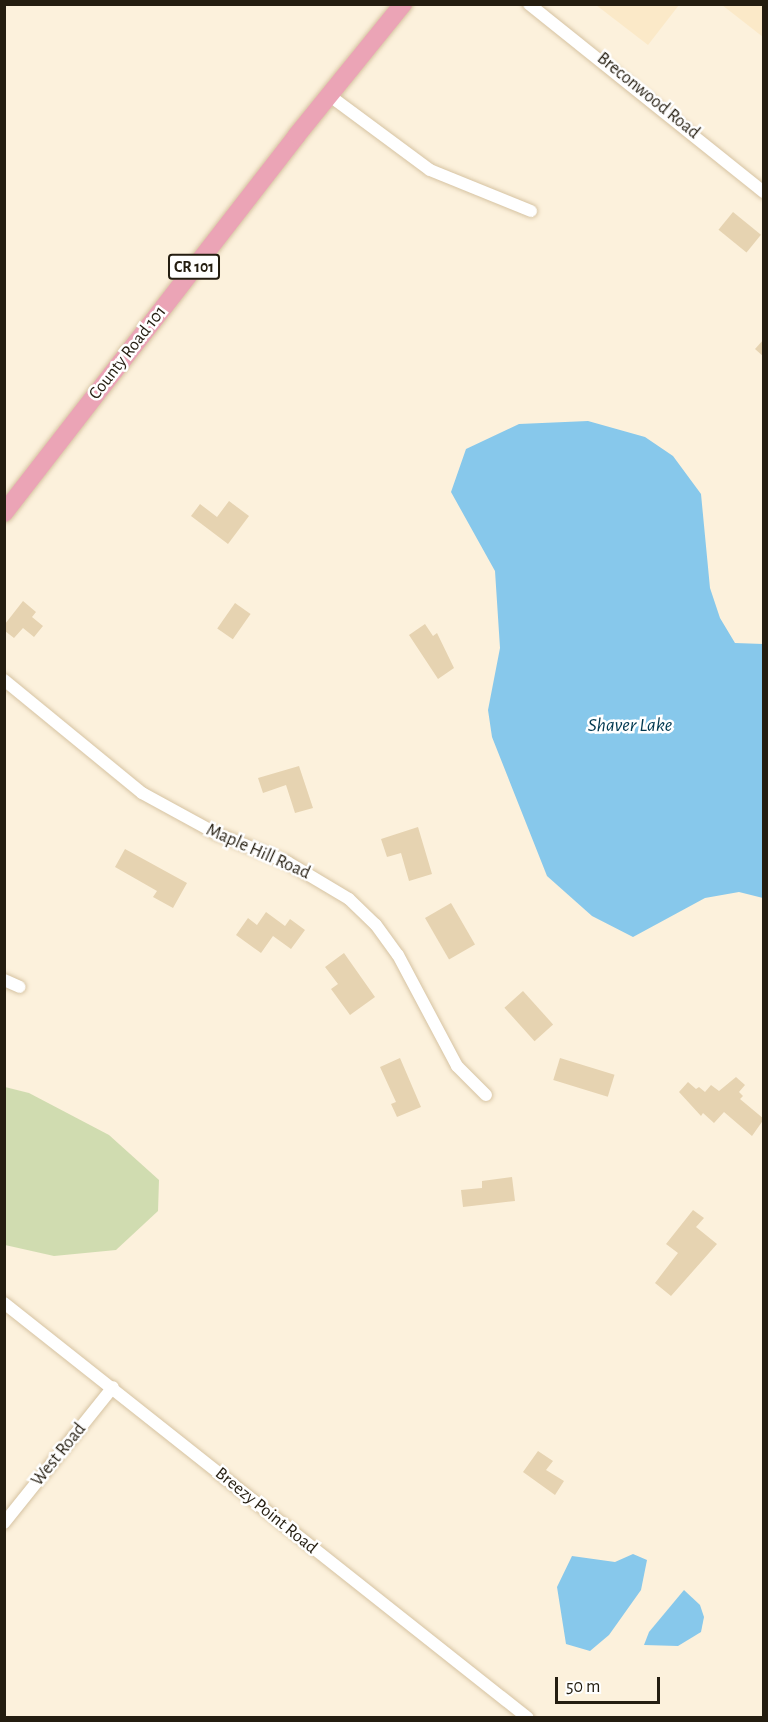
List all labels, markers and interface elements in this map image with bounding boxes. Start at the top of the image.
street label: Breconwood Road [592,48,704,144]
road number: CR 101 [167,254,221,280]
street label: County Road 101 [85,302,171,404]
water label: Shaver Lake [588,713,672,737]
street label: Maple Hill Road [203,819,313,885]
street label: West Road [27,1419,91,1491]
street label: Breezy Point Road [210,1463,322,1559]
scale bar [558,1665,663,1703]
text: 50 m [566,1678,600,1696]

